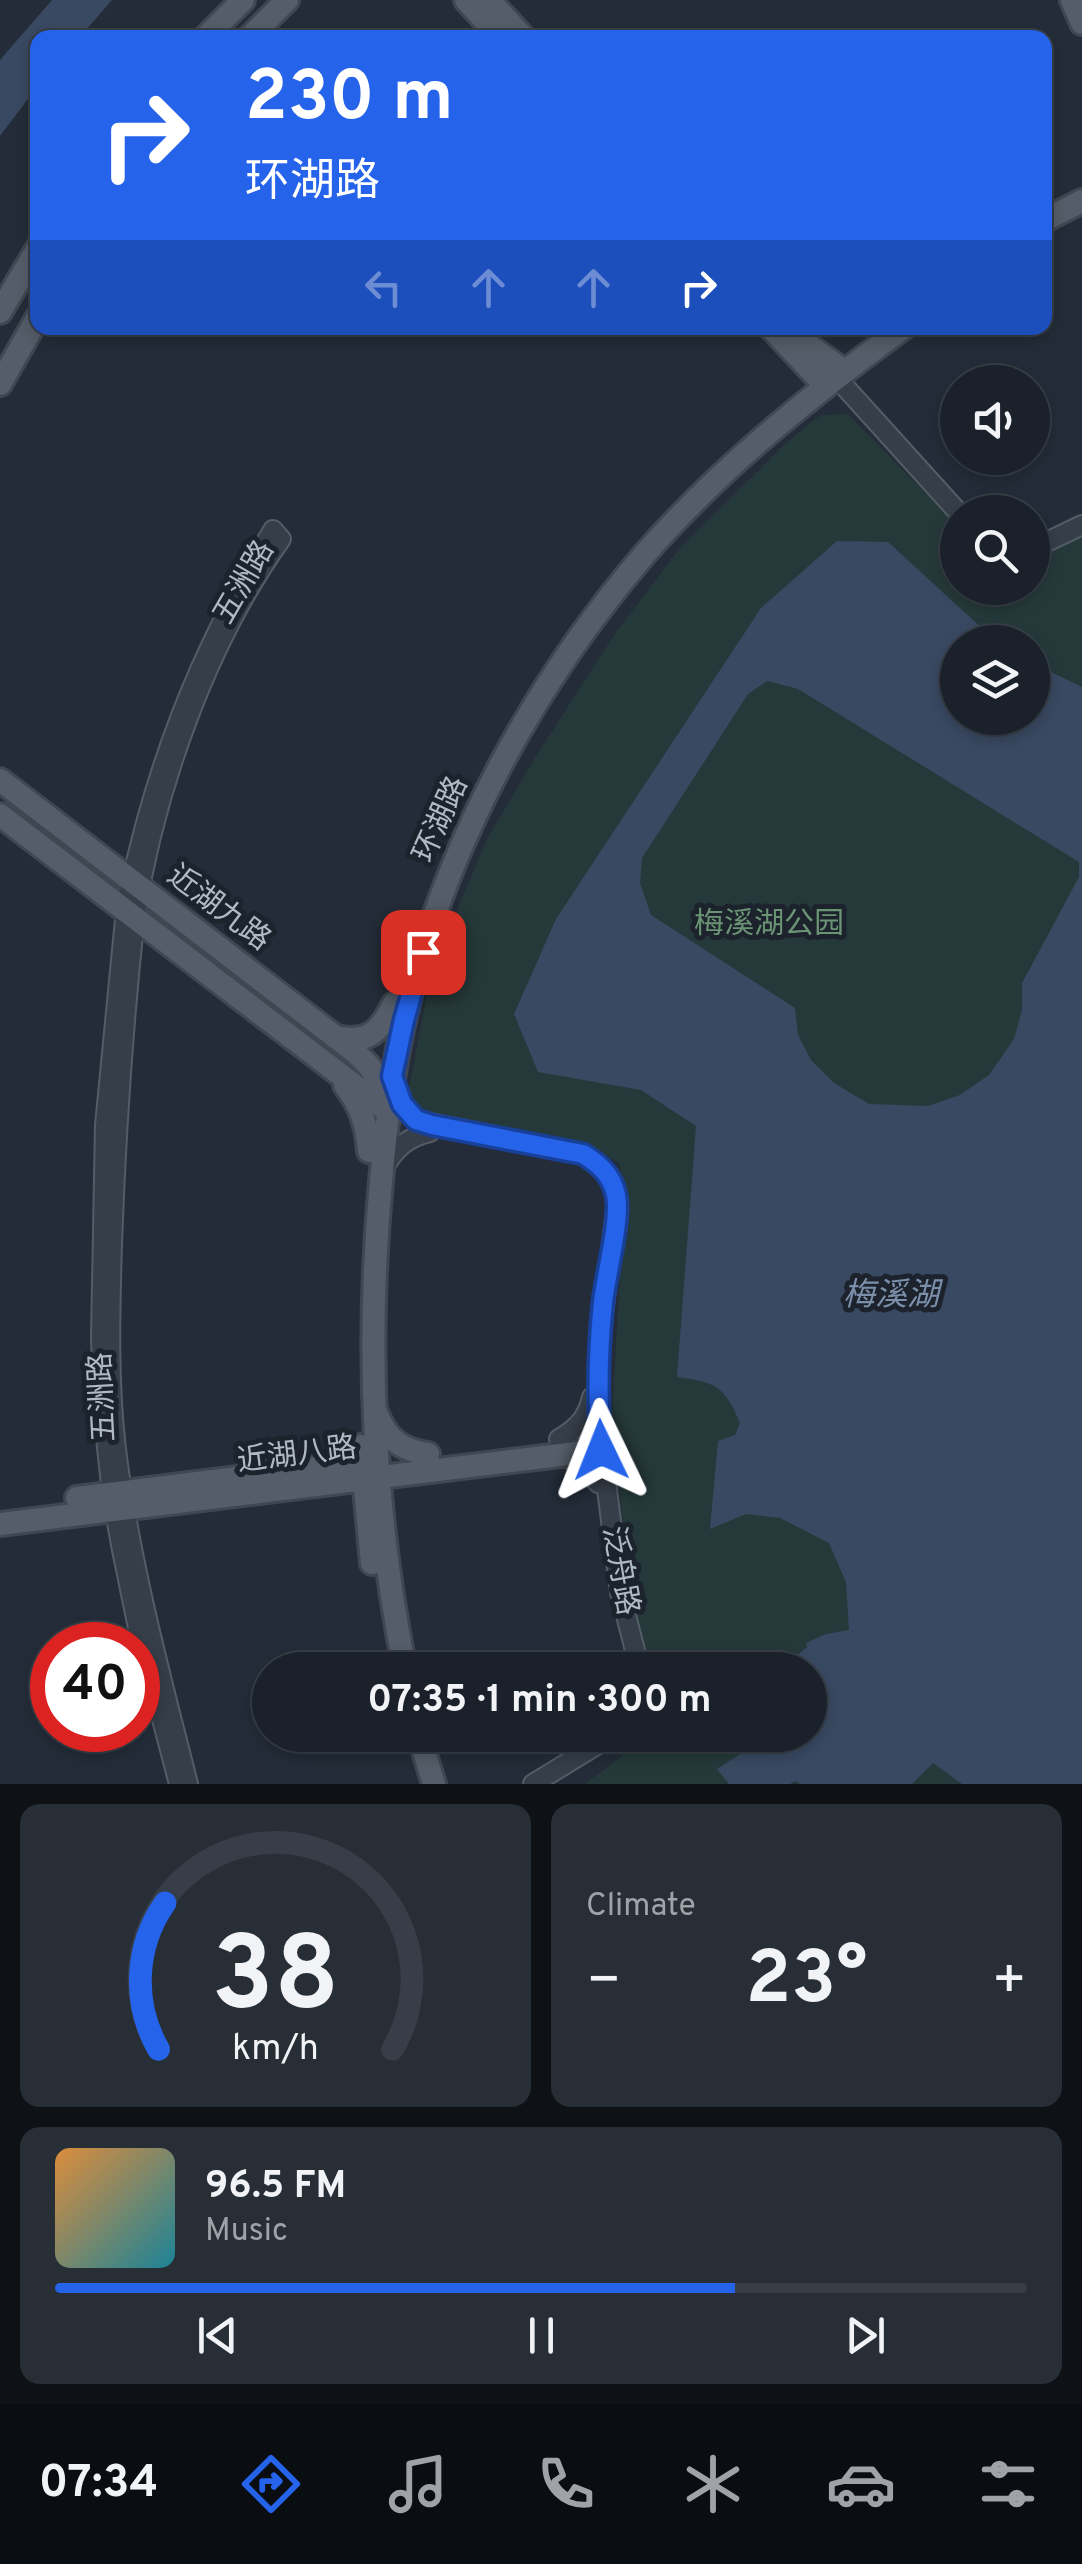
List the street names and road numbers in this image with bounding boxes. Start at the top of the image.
street label: 五洲路 [206,535,284,631]
street label: 环湖路 [407,771,477,869]
street label: 近湖九路 [159,858,277,960]
street label: 五洲路 [83,1351,125,1443]
street label: 近湖八路 [235,1430,359,1482]
street label: 泛舟路 [593,1523,645,1619]

